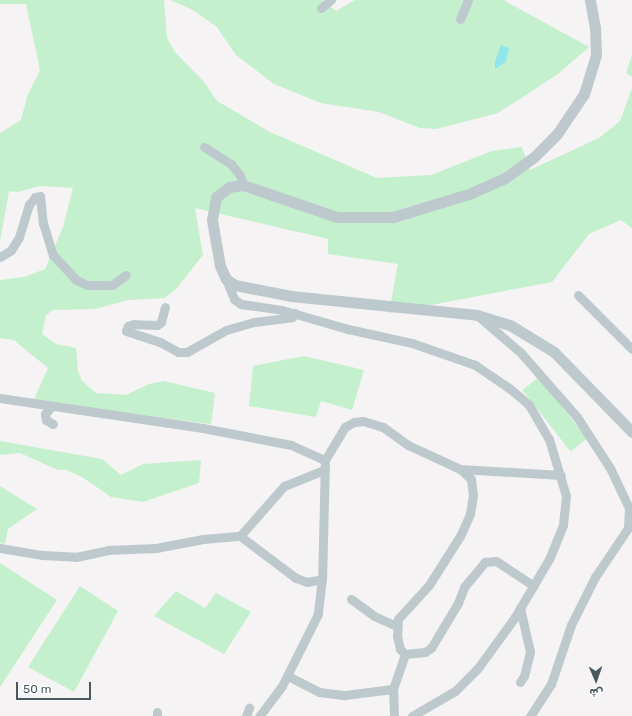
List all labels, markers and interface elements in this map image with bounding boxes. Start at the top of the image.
north arrow [576,660,616,700]
scale bar [18,674,93,700]
text: 50 m [23,682,51,696]
text: ش [589,686,604,699]

